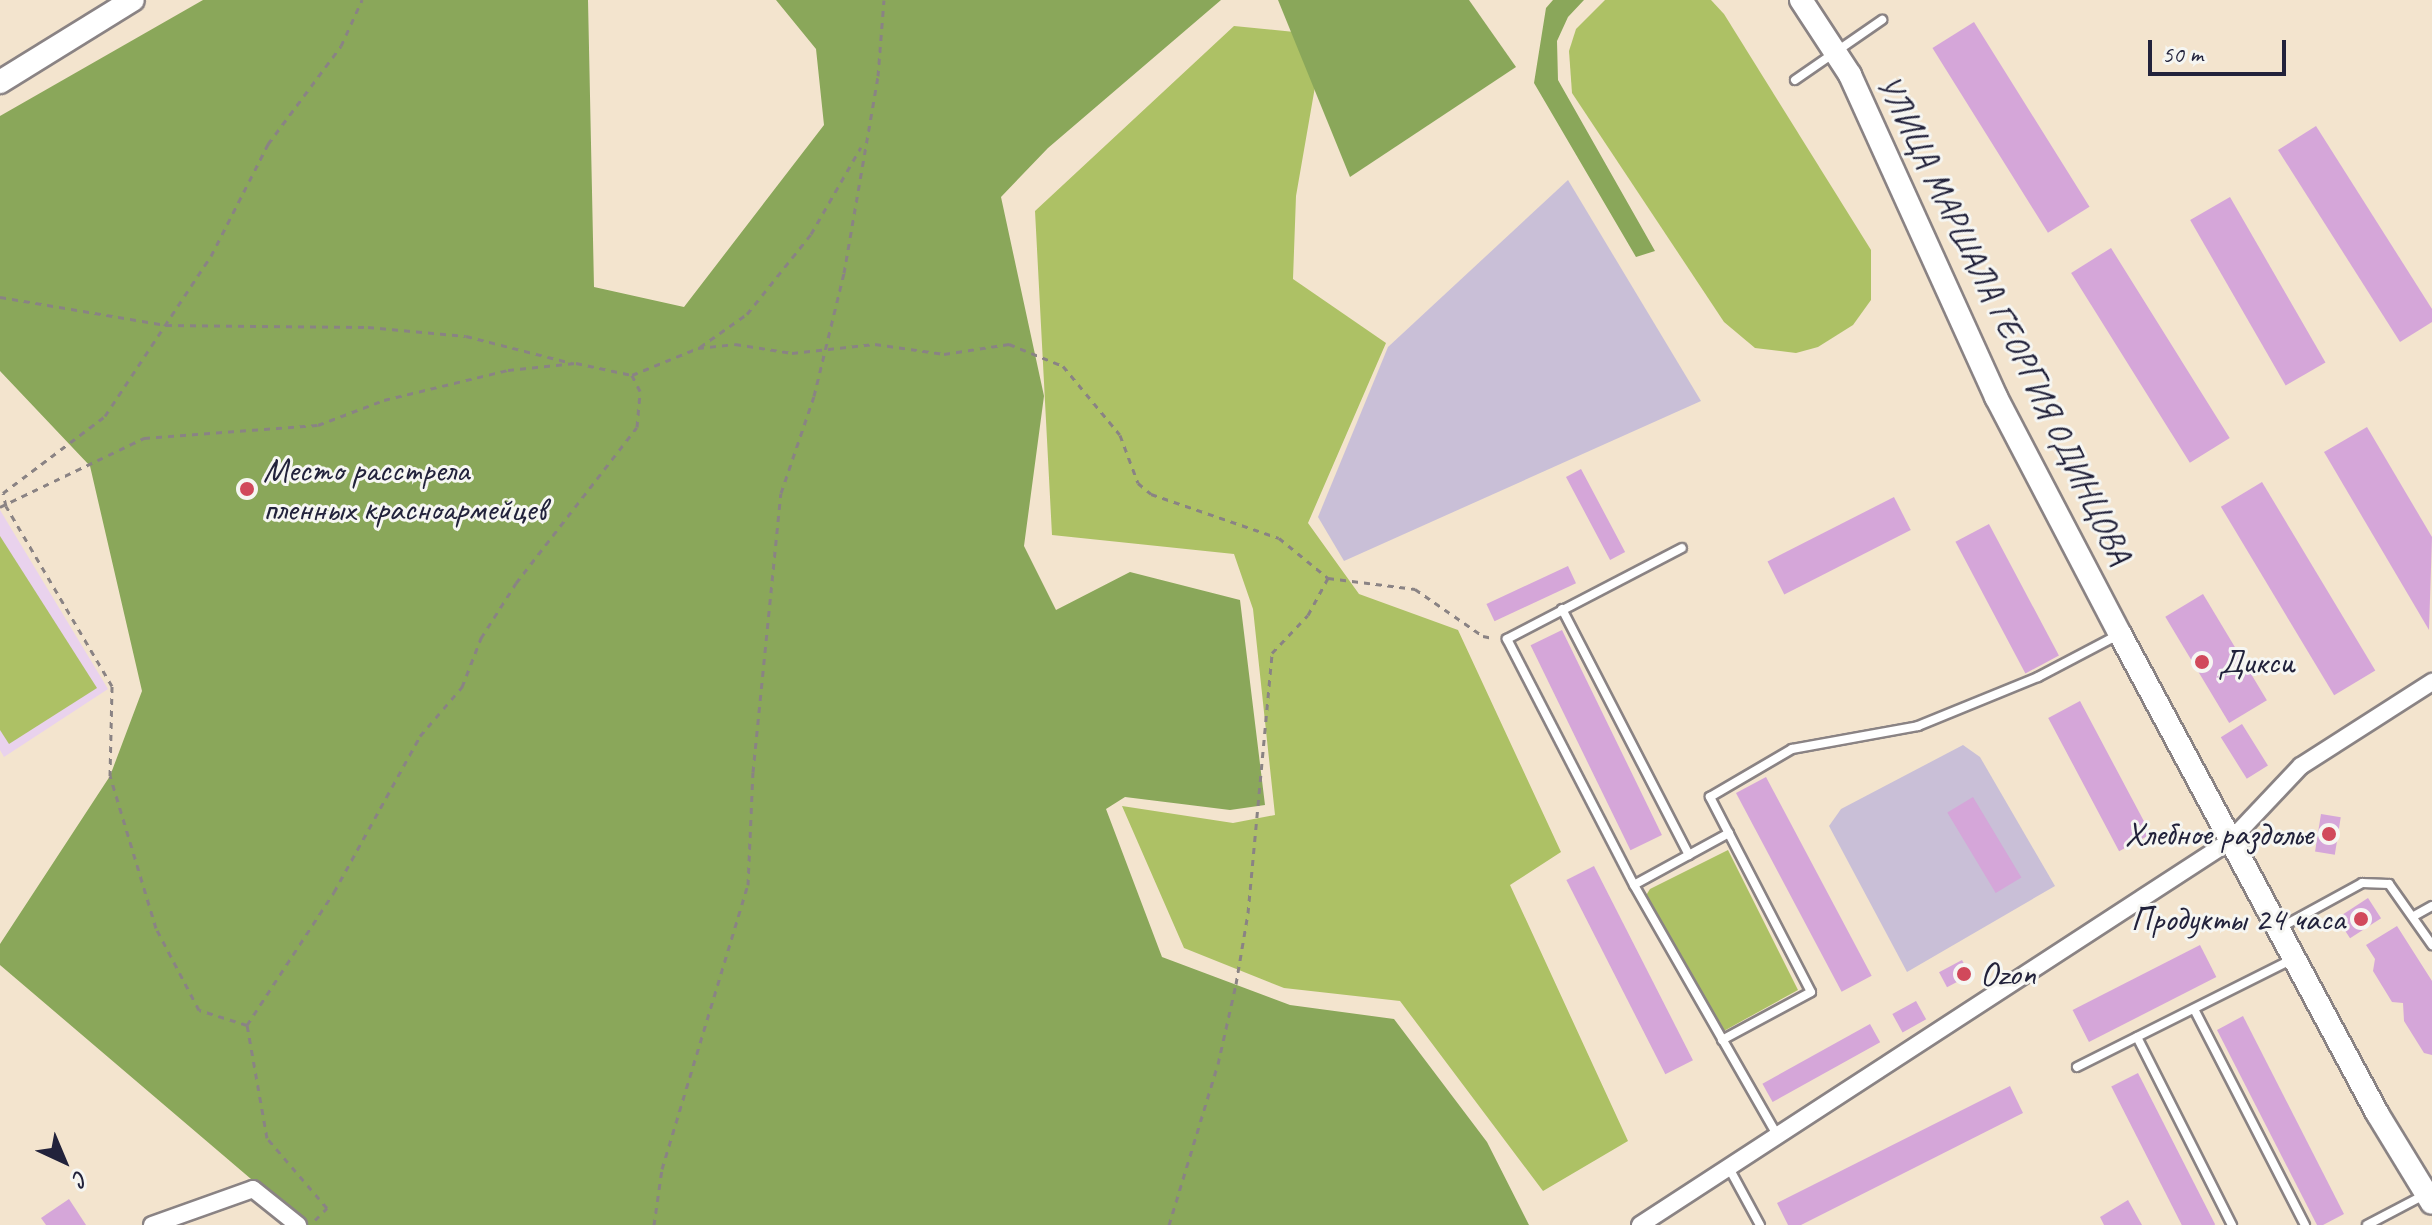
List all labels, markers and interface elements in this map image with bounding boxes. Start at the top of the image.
scale bar [2152,24,2290,74]
text: 50 m [2162,39,2203,69]
street label: УЛИЦА МАРШАЛА ГЕОРГИЯ ОДИНЦОВА [1869,68,2141,570]
place label: Место расстрела пленных красноармейцев [263,449,547,528]
marker: Место расстрела пленных красноармейцев [238,480,256,498]
place label: Дикси [2218,642,2294,682]
marker: Дикси [2193,653,2211,671]
place label: Хлебное раздолье [2125,814,2313,854]
marker: Хлебное раздолье [2320,825,2338,843]
place label: Продукты 24 часа [2131,899,2345,939]
marker: Продукты 24 часа [2352,910,2370,928]
place label: Ozon [1980,954,2036,994]
marker: Ozon [1955,965,1973,983]
north arrow [24,1121,104,1201]
text: С [67,1164,94,1192]

